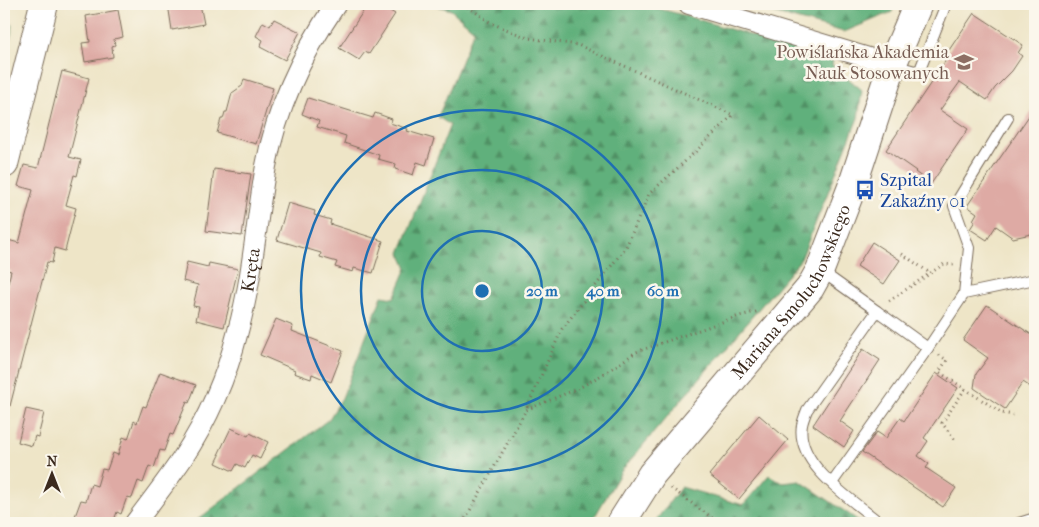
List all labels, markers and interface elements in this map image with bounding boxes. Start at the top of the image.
place label: Powiślańska Akademia Nauk Stosowanych [776,42,950,84]
school or university icon: Powiślańska Akademia Nauk Stosowanych [953,51,975,73]
place label: Szpital Zakaźny 01 [880,170,966,212]
bus stop icon: Szpital Zakaźny 01 [854,179,876,201]
street label: Mariana Smoluchowskiego [727,202,855,383]
street label: Kręta [237,246,265,294]
centre of rings [473,282,491,300]
text: 20 m [526,282,558,300]
text: 40 m [586,282,620,300]
text: 60 m [647,282,680,300]
north arrow [28,450,78,500]
text: N [47,453,58,470]

